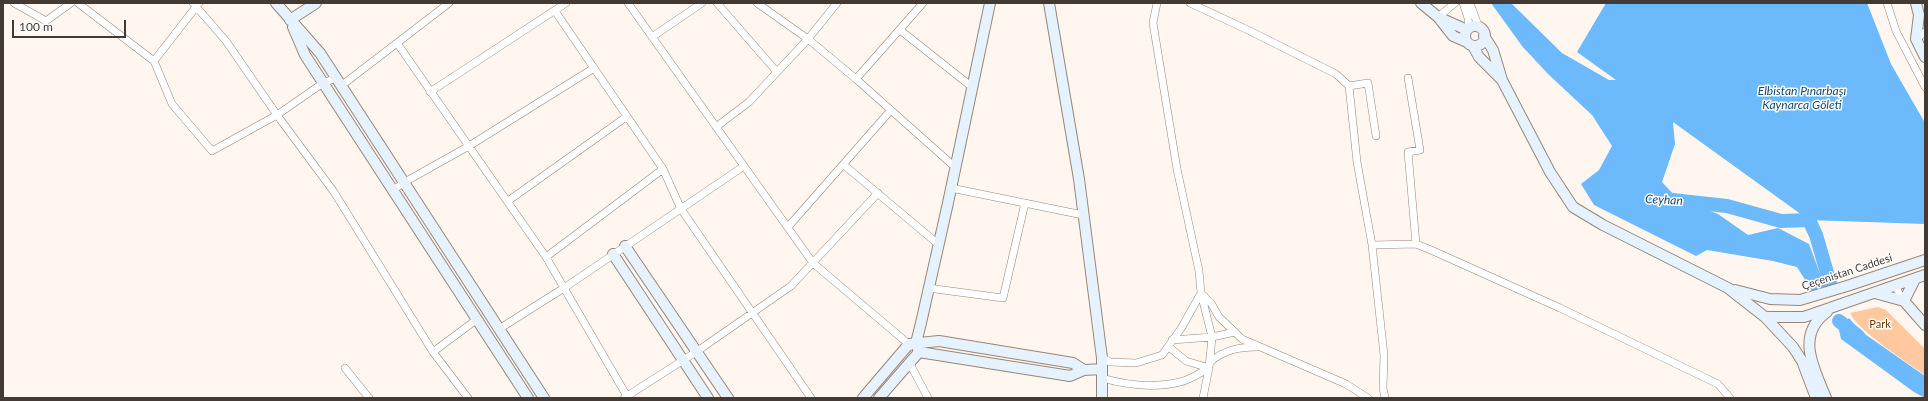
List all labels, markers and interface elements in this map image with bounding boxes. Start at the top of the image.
scale bar [14,12,128,38]
text: 100 m [19,19,53,34]
water label: Elbistan Pınarbaşı Kaynarca Göleti [1758,84,1846,112]
water label: Ceyhan [1645,192,1683,208]
street label: Çeçenistan Caddesi [1800,251,1894,293]
park label: Park [1869,317,1891,331]

